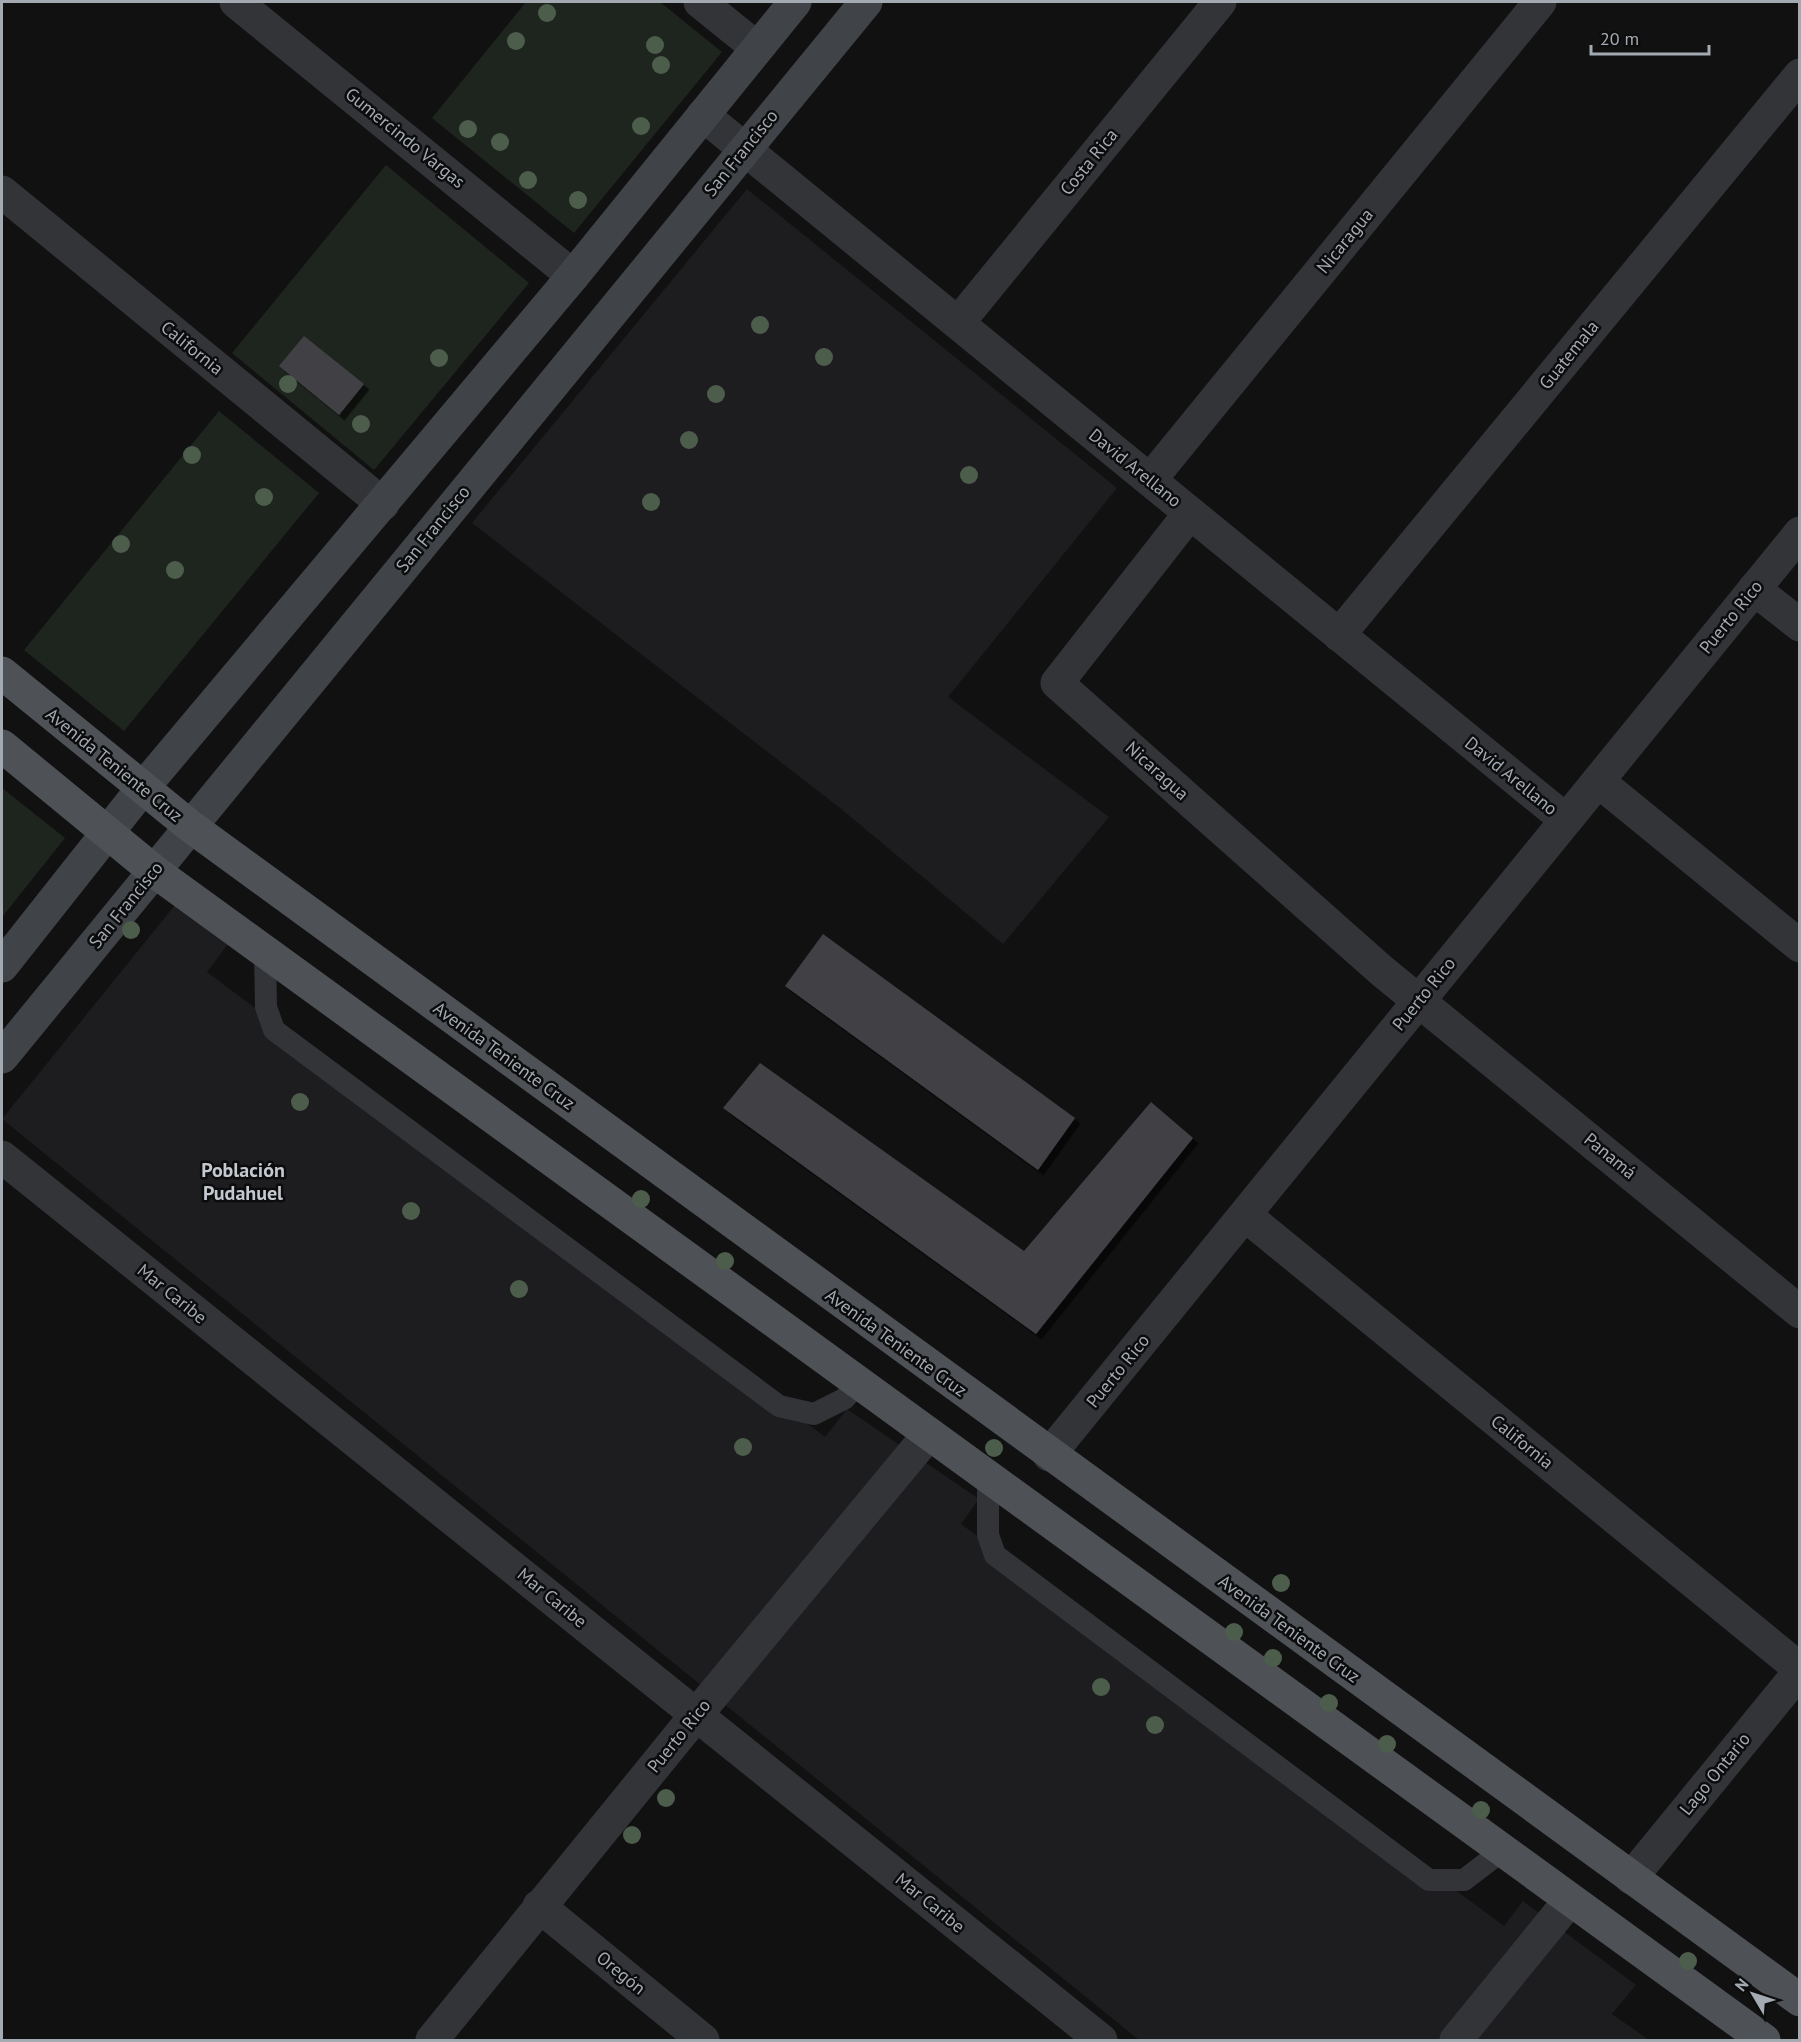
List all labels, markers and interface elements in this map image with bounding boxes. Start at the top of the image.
scale bar [1591,18,1710,56]
text: 20 m [1600,27,1639,50]
street label: Gumercindo Vargas [341,82,470,193]
street label: San Francisco [699,105,783,201]
street label: Costa Rica [1055,124,1123,200]
street label: Nicaragua [1311,203,1378,278]
street label: California [156,315,228,380]
street label: Guatemala [1534,315,1603,394]
street label: David Arellano [1084,423,1186,512]
street label: San Francisco [391,481,475,577]
street label: Puerto Rico [1694,575,1767,658]
street label: Avenida Teniente Cruz [41,702,187,827]
street label: David Arellano [1460,731,1562,820]
street label: Nicaragua [1121,736,1194,805]
street label: San Francisco [84,857,168,953]
street label: Puerto Rico [1387,952,1460,1035]
street label: Avenida Teniente Cruz [429,997,580,1115]
street label: Panamá [1579,1128,1641,1184]
district label: Población Pudahuel [201,1157,285,1206]
street label: Mar Caribe [133,1259,212,1329]
street label: Avenida Teniente Cruz [821,1284,972,1402]
street label: Puerto Rico [1081,1329,1154,1412]
street label: California [1486,1409,1558,1474]
street label: Mar Caribe [513,1563,592,1633]
street label: Avenida Teniente Cruz [1214,1570,1365,1688]
street label: Puerto Rico [642,1694,715,1777]
street label: Lago Ontario [1674,1728,1755,1820]
street label: Mar Caribe [891,1868,970,1938]
street label: Oregón [592,1946,651,1999]
north arrow [1723,1964,1783,2024]
text: N [1730,1974,1752,1995]

